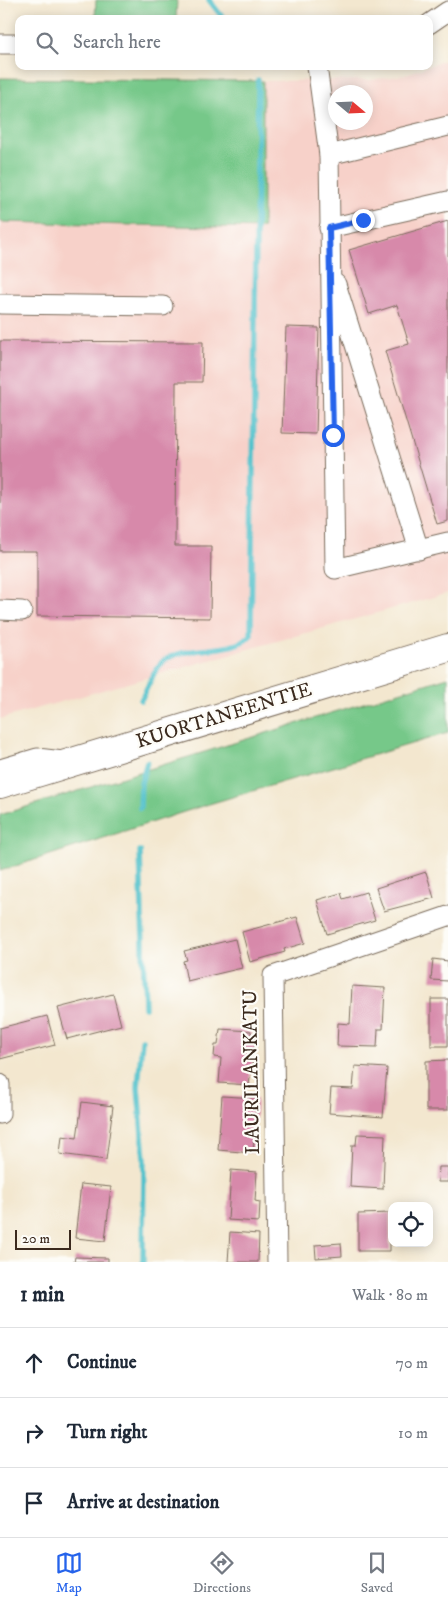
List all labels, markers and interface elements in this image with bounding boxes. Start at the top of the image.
search box [15,15,433,70]
icon: search [33,29,61,57]
text: Search here [73,31,161,54]
north arrow [328,85,373,130]
route end [352,209,375,232]
route start [322,424,345,447]
street label: KUORTANEENTIE [133,677,315,755]
street label: LAURILANKATU [238,989,266,1155]
map controls [388,1202,433,1247]
button: locate [388,1202,433,1247]
scale bar [15,1227,71,1250]
text: 20 m [22,1230,50,1248]
text: 1 min [20,1282,64,1308]
text: Walk · 80 m [352,1285,428,1305]
icon: ahead [20,1349,48,1377]
text: Continue [67,1351,137,1374]
text: 70 m [396,1353,428,1373]
icon: right [20,1419,48,1447]
text: Turn right [67,1421,147,1444]
text: 10 m [398,1423,428,1443]
icon: arrive [20,1489,48,1517]
text: Arrive at destination [67,1491,219,1514]
tab: Map [55,1549,83,1597]
tab: Directions [193,1549,251,1597]
tab: Saved [361,1549,393,1597]

